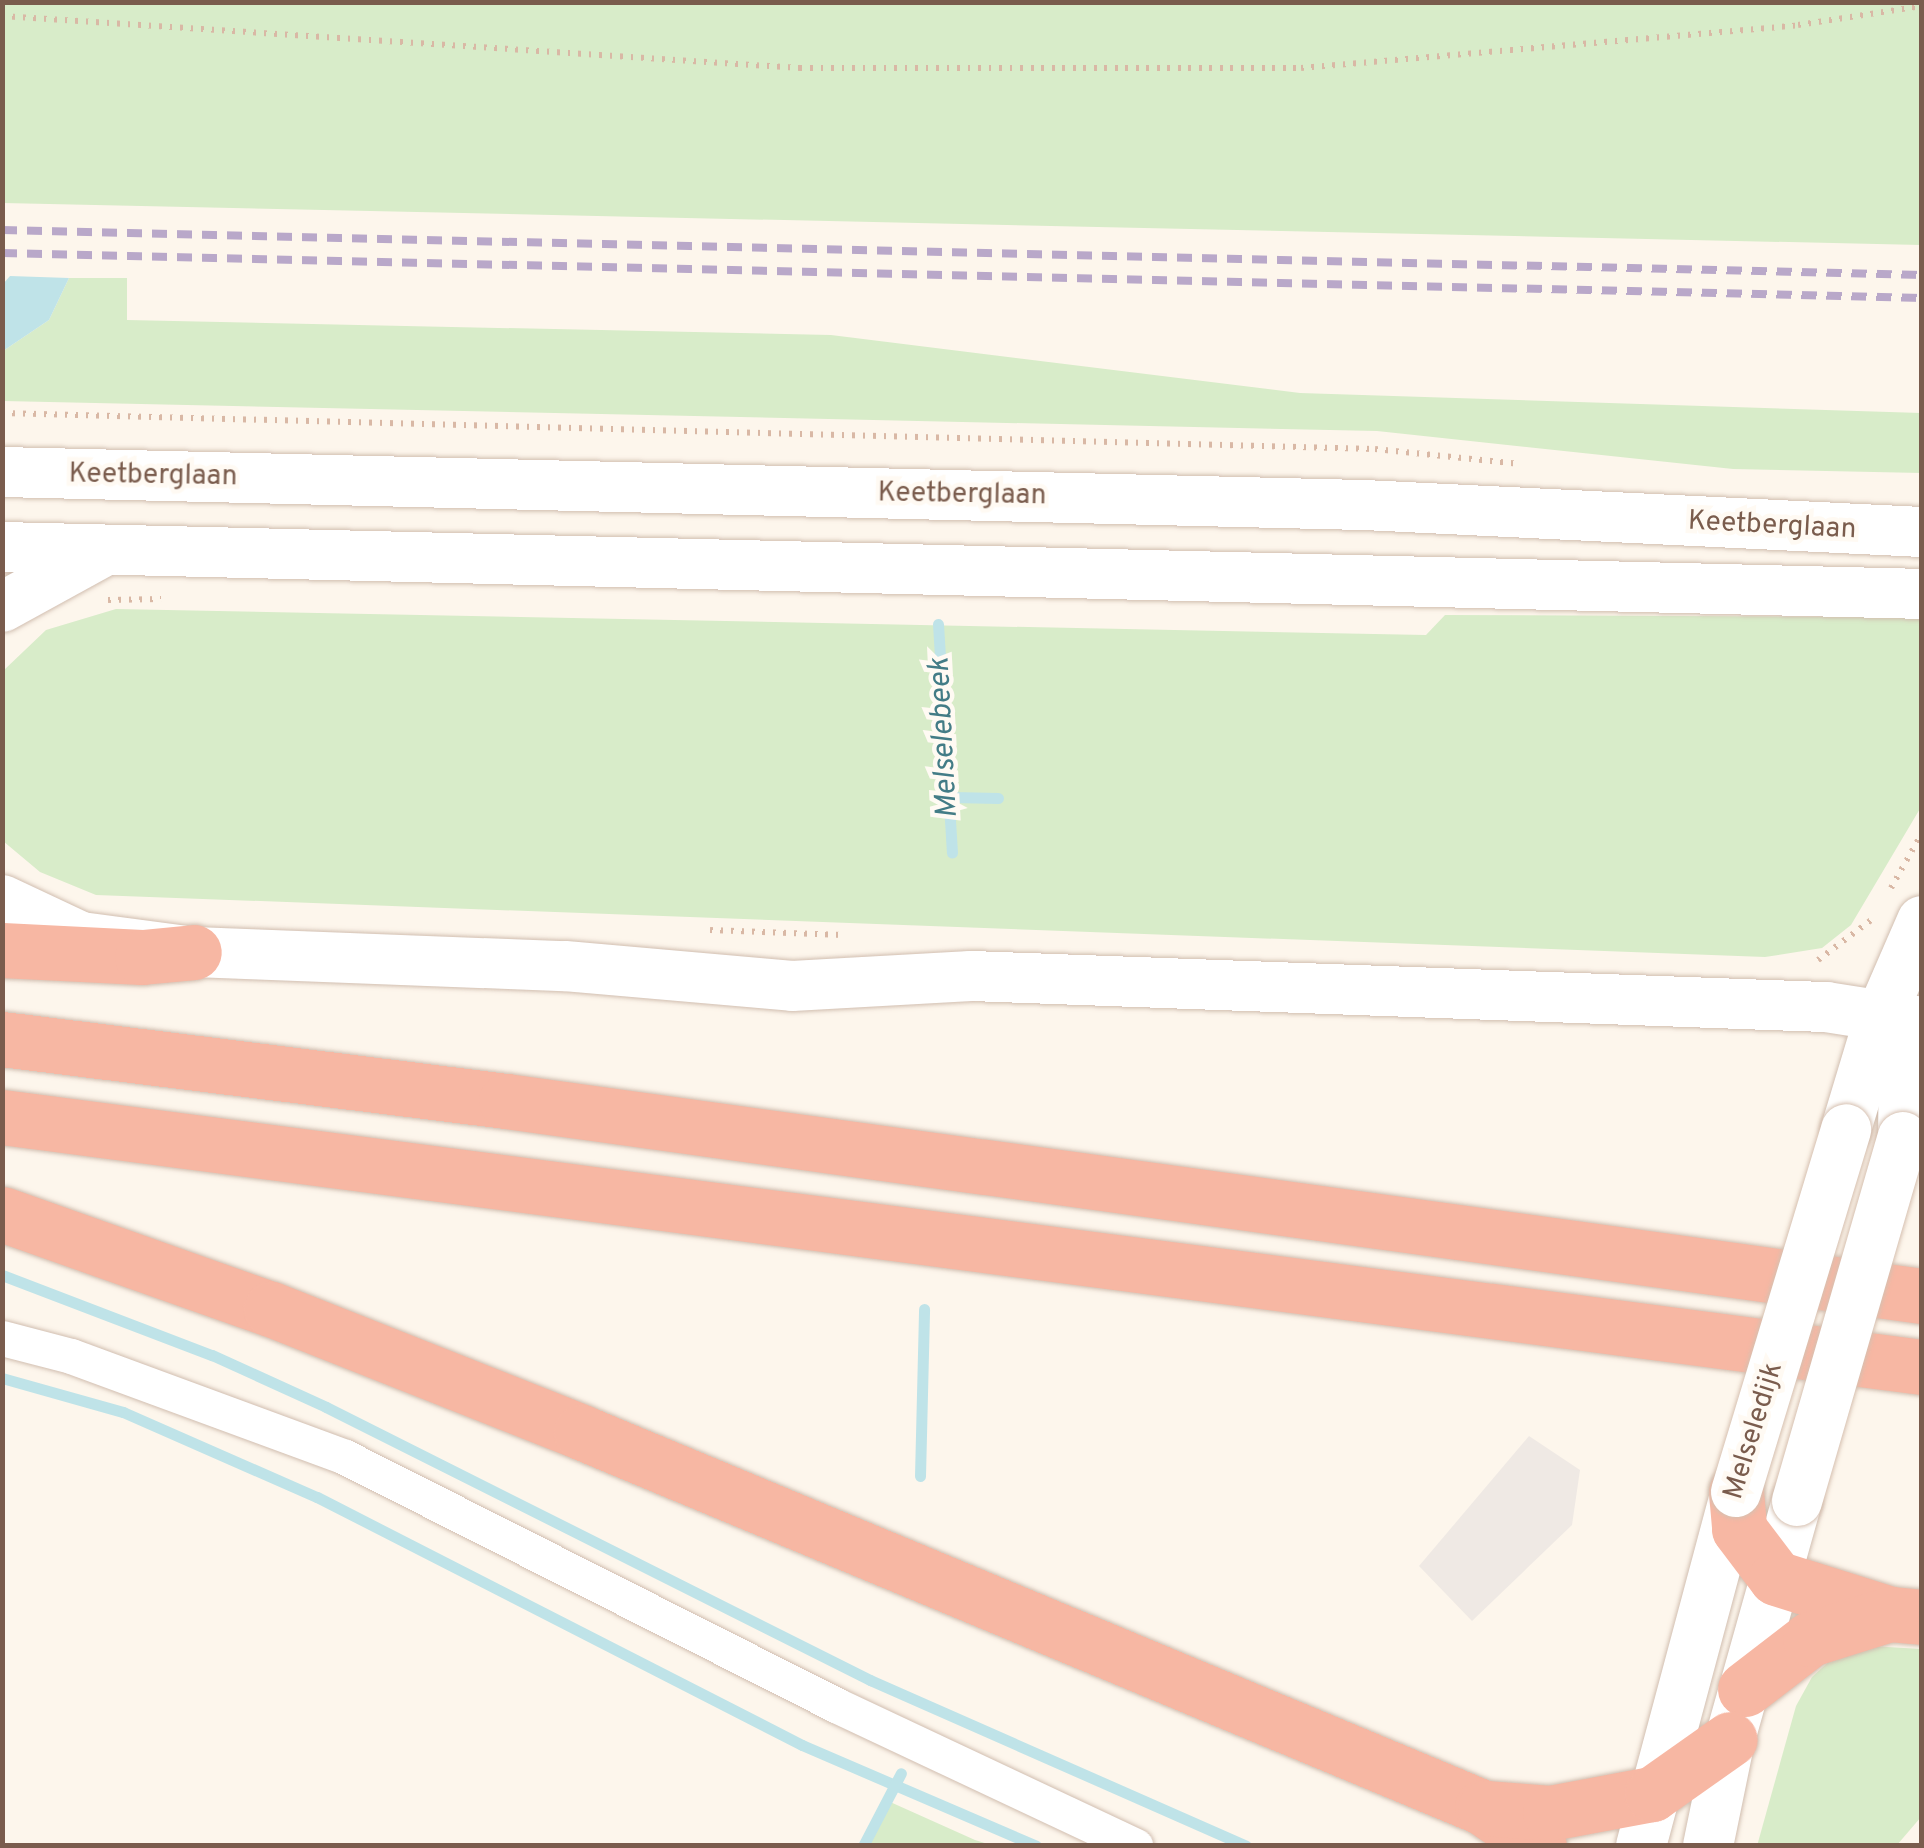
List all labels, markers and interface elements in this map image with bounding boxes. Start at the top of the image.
street label: Keetberglaan [68,458,238,494]
street label: Keetberglaan [877,477,1047,513]
street label: Keetberglaan [1687,505,1857,547]
water label: Melselebeek [923,657,967,819]
street label: Melseledijk [1717,1358,1791,1504]

